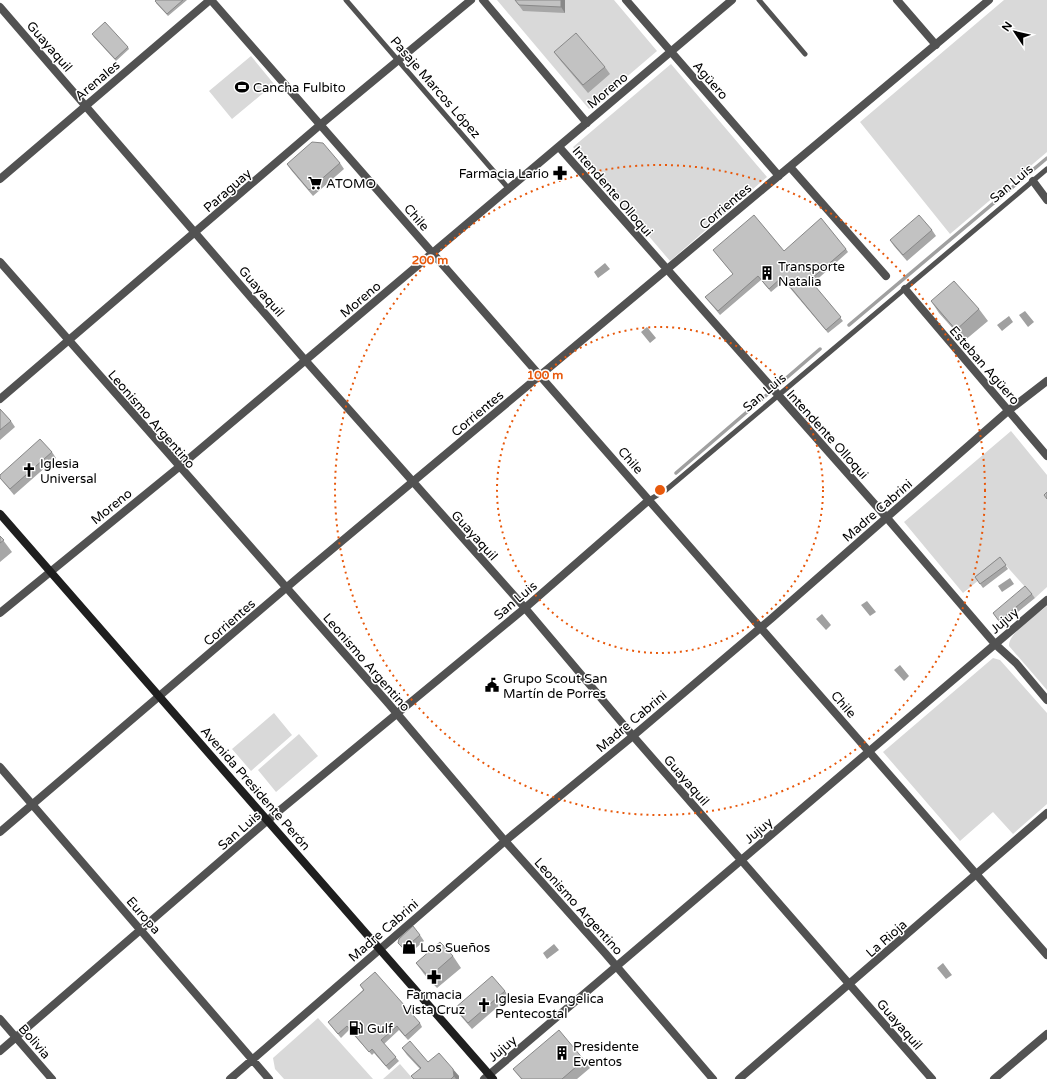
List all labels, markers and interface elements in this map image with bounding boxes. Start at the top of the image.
north arrow [995,12,1035,52]
street label: Guayaquil [23,18,76,75]
text: N [999,19,1015,34]
street label: Pasaje Marcos López [387,33,484,142]
street label: Arenales [72,57,123,104]
street label: Agüero [689,58,731,103]
street label: Moreno [584,69,631,112]
sports icon: Cancha Fulbito [234,79,250,95]
place label: Cancha Fulbito [253,80,346,96]
street label: Intendente Olloqui [569,143,656,240]
street label: San Luis [987,161,1037,206]
pharmacy icon: Farmacia Lario [552,165,568,181]
street label: Paraguay [200,166,255,216]
place label: Farmacia Lario [459,166,549,182]
supermarket icon: ATOMO [307,175,323,191]
place label: ATOMO [326,176,376,192]
street label: Corrientes [696,180,755,233]
street label: Chile [400,201,432,235]
text: 200 m [412,253,448,267]
place label: Transporte Natalia [778,259,845,290]
street label: Guayaquil [235,263,288,320]
building icon: Transporte Natalia [759,265,775,281]
street label: Moreno [337,278,384,321]
street label: Esteban Agüero [946,323,1023,408]
street label: Leonismo Argentino [104,367,198,472]
text: 100 m [527,368,563,382]
street label: San Luis [740,370,790,415]
street label: Corrientes [448,387,507,440]
street label: Intendente Olloqui [783,387,872,483]
street label: Chile [614,444,646,478]
place label: Iglesia Universal [40,456,97,487]
church icon: Iglesia Universal [21,462,37,478]
street label: Madre Cabrini [839,476,916,546]
centre of rings [653,483,667,497]
street label: Moreno [88,485,135,528]
street label: Guayaquil [448,507,501,564]
street label: San Luis [491,578,541,623]
street label: Corrientes [200,596,259,650]
street label: Jujuy [987,604,1022,637]
street label: Leonismo Argentino [319,610,413,715]
place label: Grupo Scout San Martín de Porres [503,671,608,702]
public building icon: Grupo Scout San Martín de Porres [484,677,500,693]
street label: Madre Cabrini [593,688,670,756]
street label: Chile [827,688,859,722]
street label: Avenida Presidente Perón [197,723,313,854]
street label: Guayaquil [660,752,713,809]
street label: San Luis [215,808,264,854]
street label: Jujuy [741,814,776,847]
street label: Leonismo Argentino [530,855,626,959]
street label: Europa [123,894,164,938]
street label: Madre Cabrini [345,896,422,966]
street label: La Rioja [863,917,910,961]
shop icon: Los Sueños [401,939,417,955]
place label: Los Sueños [420,940,490,956]
pharmacy icon: Farmacia Vista Cruz [426,969,442,985]
place label: Farmacia Vista Cruz [403,987,465,1018]
place label: Iglesia Evangelica Pentecostal [495,991,604,1022]
street label: Guayaquil [873,996,926,1053]
church icon: Iglesia Evangelica Pentecostal [476,997,492,1013]
fuel station icon: Gulf [348,1020,364,1036]
street label: Bolivia [15,1021,54,1062]
place label: Gulf [367,1021,393,1037]
street label: Jujuy [485,1032,520,1065]
place label: Presidente Eventos [573,1039,639,1070]
building icon: Presidente Eventos [554,1045,570,1061]

